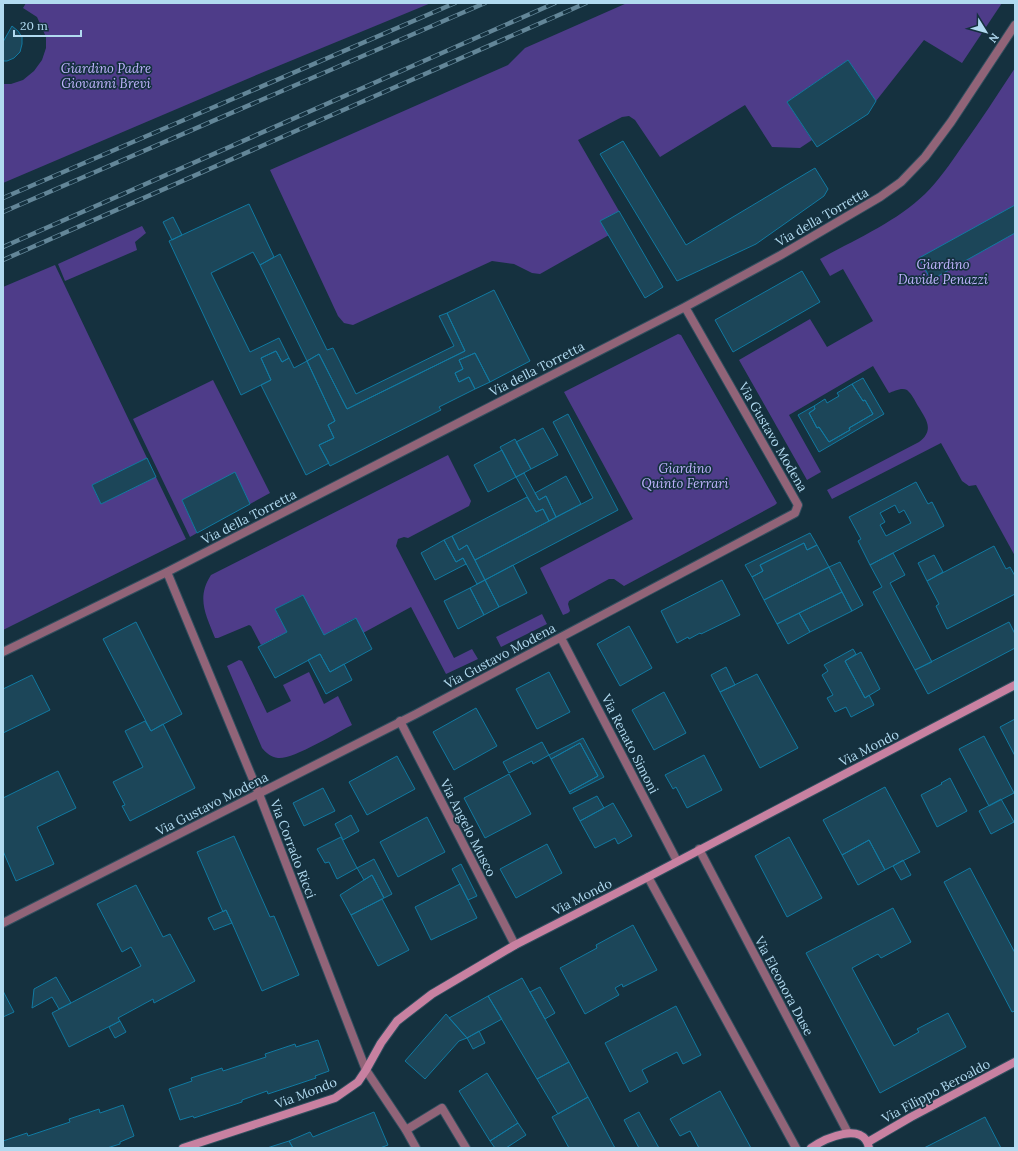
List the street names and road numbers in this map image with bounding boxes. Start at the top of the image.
street label: Via della Torretta [772,183,872,251]
street label: Via della Torretta [486,338,588,401]
street label: Via Gustavo Modena [734,378,811,495]
street label: Via della Torretta [198,486,300,549]
street label: Via Gustavo Modena [441,619,559,693]
street label: Via Renato Simoni [597,690,663,797]
street label: Via Mondo [835,726,902,771]
street label: Via Gustavo Modena [152,768,271,840]
street label: Via Angelo Musco [436,776,500,880]
street label: Via Corrado Ricci [266,796,320,901]
street label: Via Mondo [548,875,615,920]
street label: Via Eleonora Duse [750,933,817,1039]
street label: Via Filippo Beroaldo [878,1055,993,1127]
street label: Via Mondo [272,1073,340,1113]

